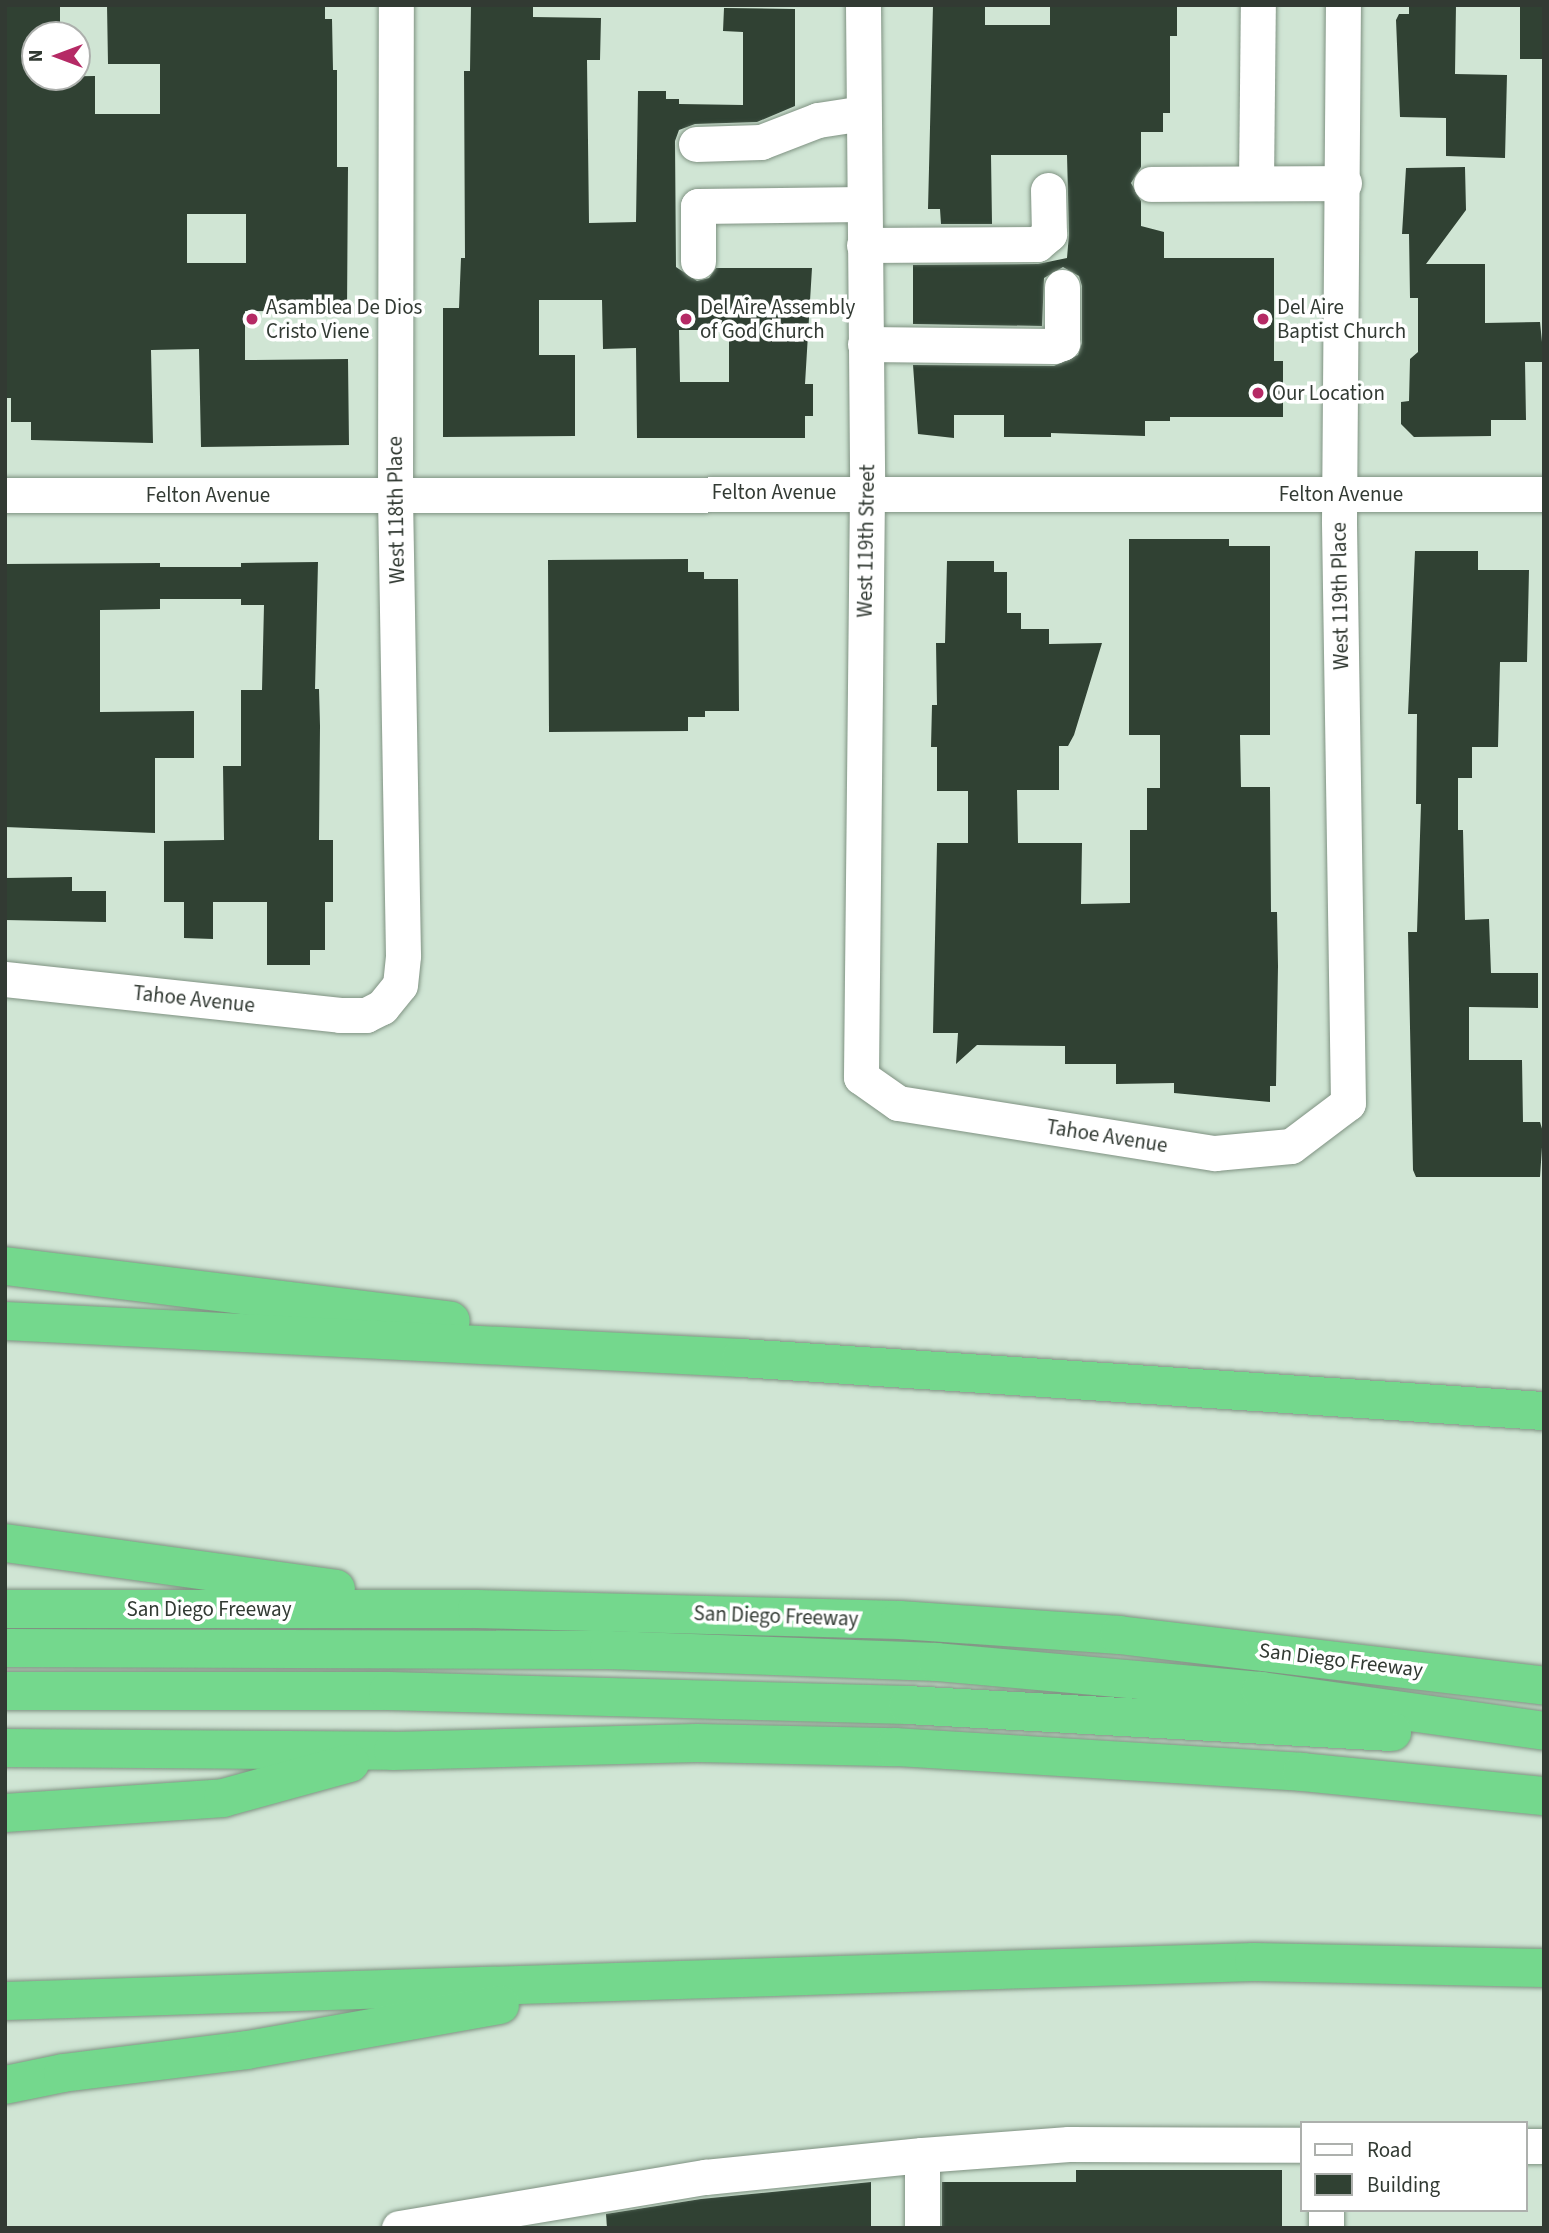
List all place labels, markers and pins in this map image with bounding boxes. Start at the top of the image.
place label: Asamblea De Dios Cristo Viene [266,294,422,344]
place label: Del Aire Assembly of God Church [700,294,855,344]
place label: Del Aire Baptist Church [1277,294,1406,344]
marker: Asamblea De Dios Cristo Viene [244,311,260,327]
marker: Del Aire Assembly of God Church [678,311,694,327]
marker: Del Aire Baptist Church [1255,311,1271,327]
place label: Our Location [1272,380,1385,406]
marker: Our Location [1250,385,1266,401]

